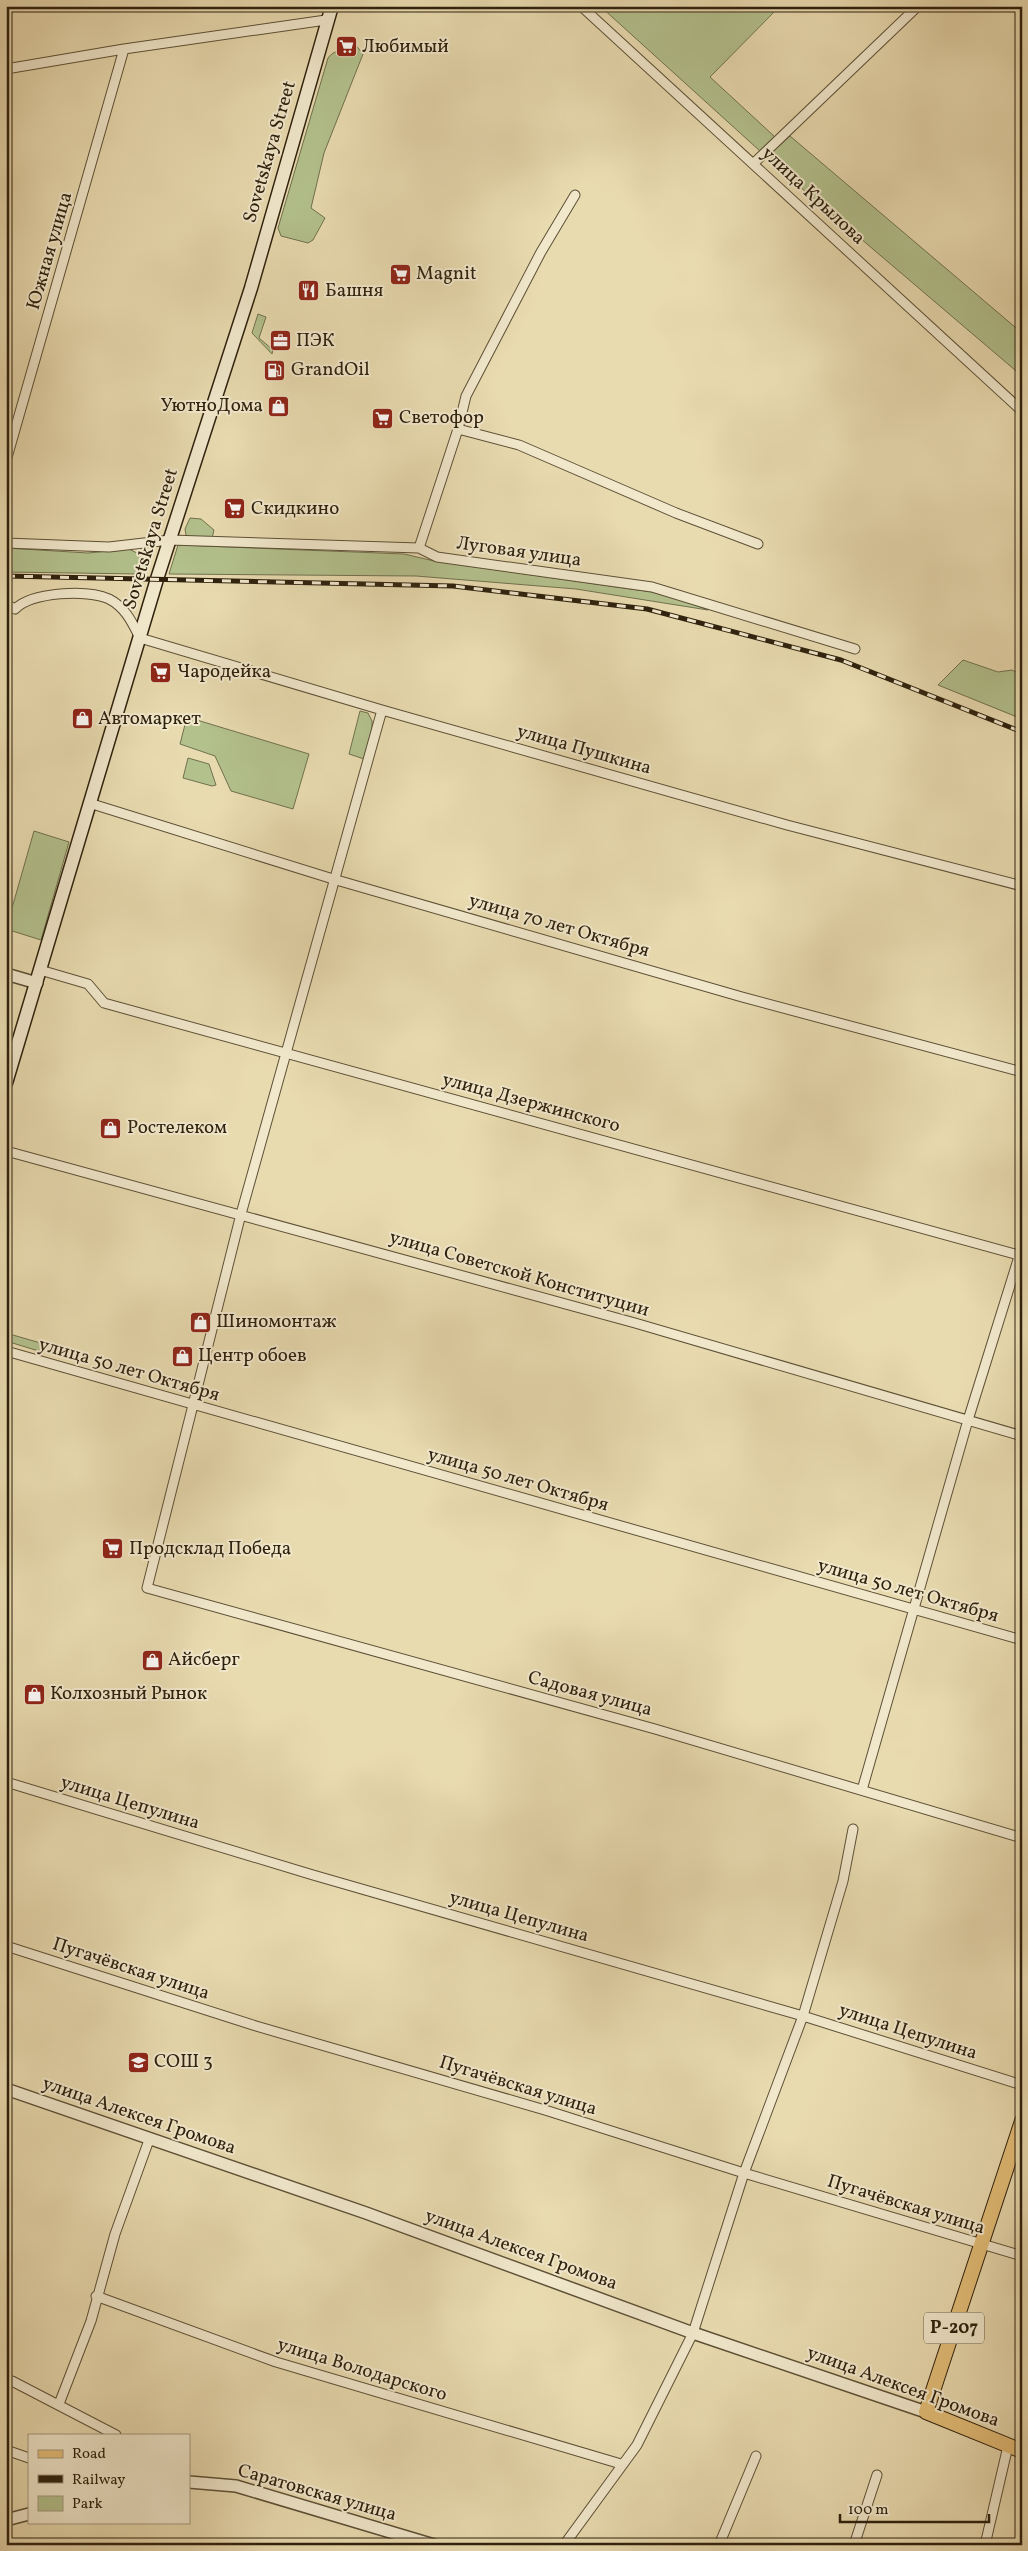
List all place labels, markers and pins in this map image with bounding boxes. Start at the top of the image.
place label: Любимый [362,34,449,60]
supermarket icon: Любимый [334,35,358,59]
place label: Magnit [416,261,477,287]
supermarket icon: Magnit [388,262,412,286]
place label: Башня [325,278,384,304]
restaurant icon: Башня [297,279,321,303]
place label: ПЭК [296,328,335,354]
office icon: ПЭК [268,329,292,353]
place label: GrandOil [291,357,370,383]
fuel station icon: GrandOil [263,358,287,382]
place label: УютноДома [160,393,263,419]
shop icon: УютноДома [267,394,291,418]
place label: Светофор [399,405,484,431]
supermarket icon: Светофор [371,406,395,430]
place label: Скидкино [251,496,339,522]
supermarket icon: Скидкино [223,497,247,521]
place label: Чародейка [177,659,271,685]
supermarket icon: Чародейка [149,660,173,684]
place label: Автомаркет [98,706,201,732]
shop icon: Автомаркет [70,707,94,731]
place label: Ростелеком [127,1115,227,1141]
shop icon: Ростелеком [99,1116,123,1140]
place label: Шиномонтаж [216,1309,337,1335]
shop icon: Шиномонтаж [188,1310,212,1334]
place label: Центр обоев [198,1343,307,1369]
shop icon: Центр обоев [170,1344,194,1368]
place label: Продсклад Победа [129,1536,291,1562]
supermarket icon: Продсклад Победа [101,1537,125,1561]
place label: Айсберг [168,1647,240,1673]
shop icon: Айсберг [140,1648,164,1672]
place label: Колхозный Рынок [50,1681,207,1707]
shop icon: Колхозный Рынок [22,1682,46,1706]
place label: СОШ 3 [154,2049,213,2075]
school or university icon: СОШ 3 [126,2050,150,2074]

